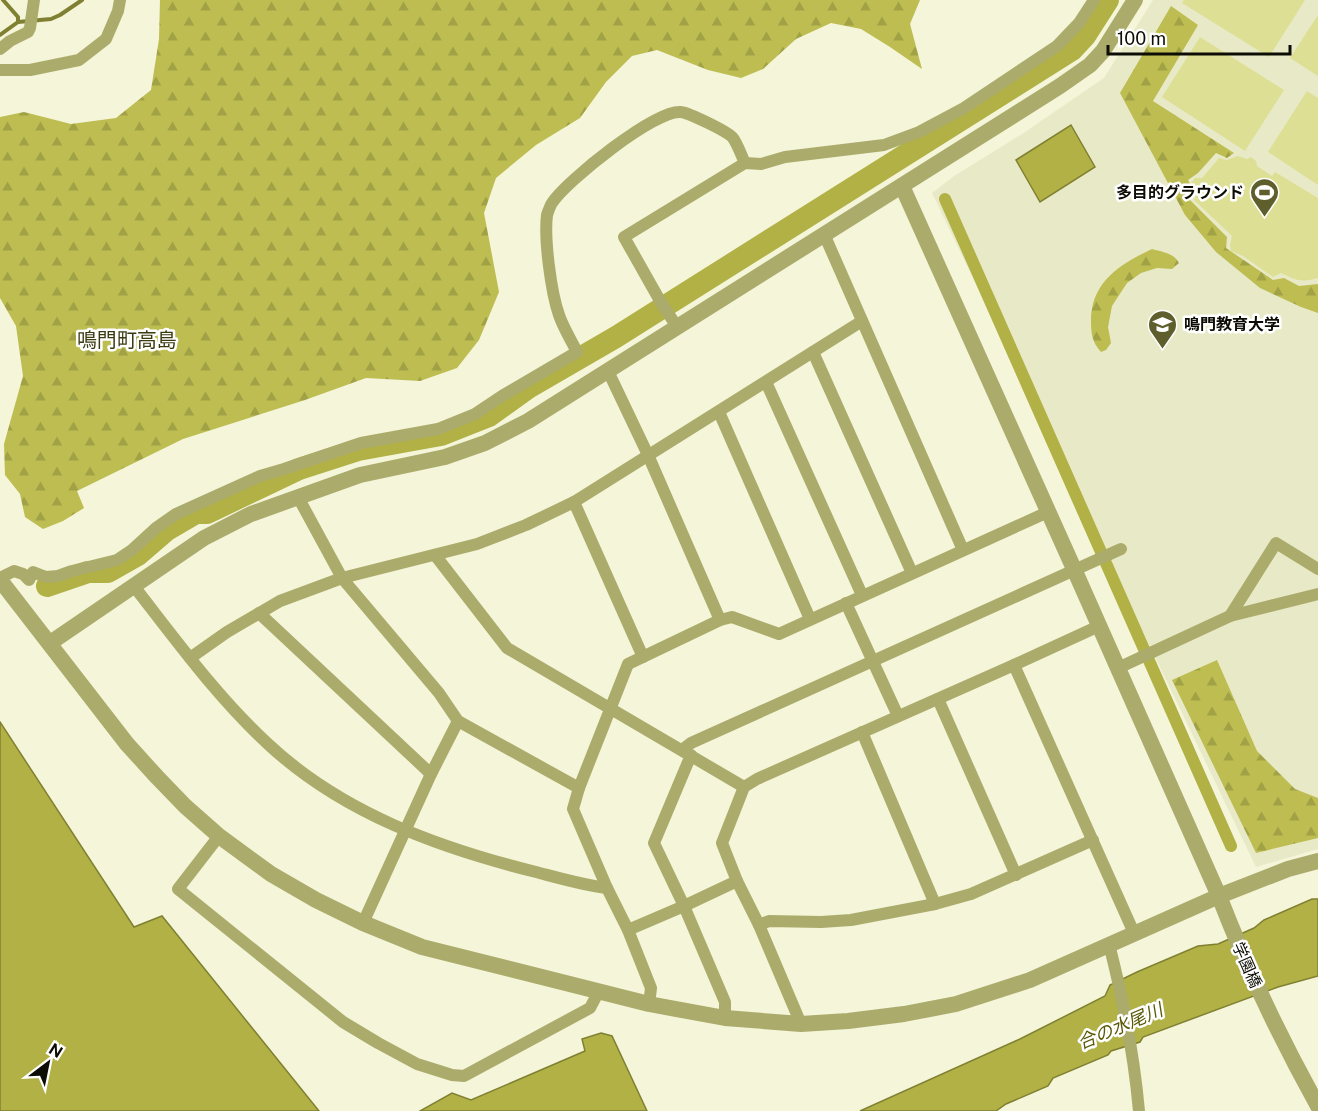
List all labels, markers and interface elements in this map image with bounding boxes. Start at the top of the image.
scale bar [1108,18,1290,56]
text: 100 m [1117,28,1166,49]
sports icon: 多目的グラウンド [1249,176,1281,218]
place label: 多目的グラウンド [1116,183,1244,202]
school or university icon: 鳴門教育大学 [1147,308,1179,350]
place label: 鳴門教育大学 [1184,315,1280,334]
district label: 鳴門町高島 [77,328,177,352]
street label: 学園橋 [1229,939,1265,991]
water label: 合の水尾川 [1074,998,1167,1053]
north arrow [18,1033,78,1093]
text: N [45,1039,66,1062]

